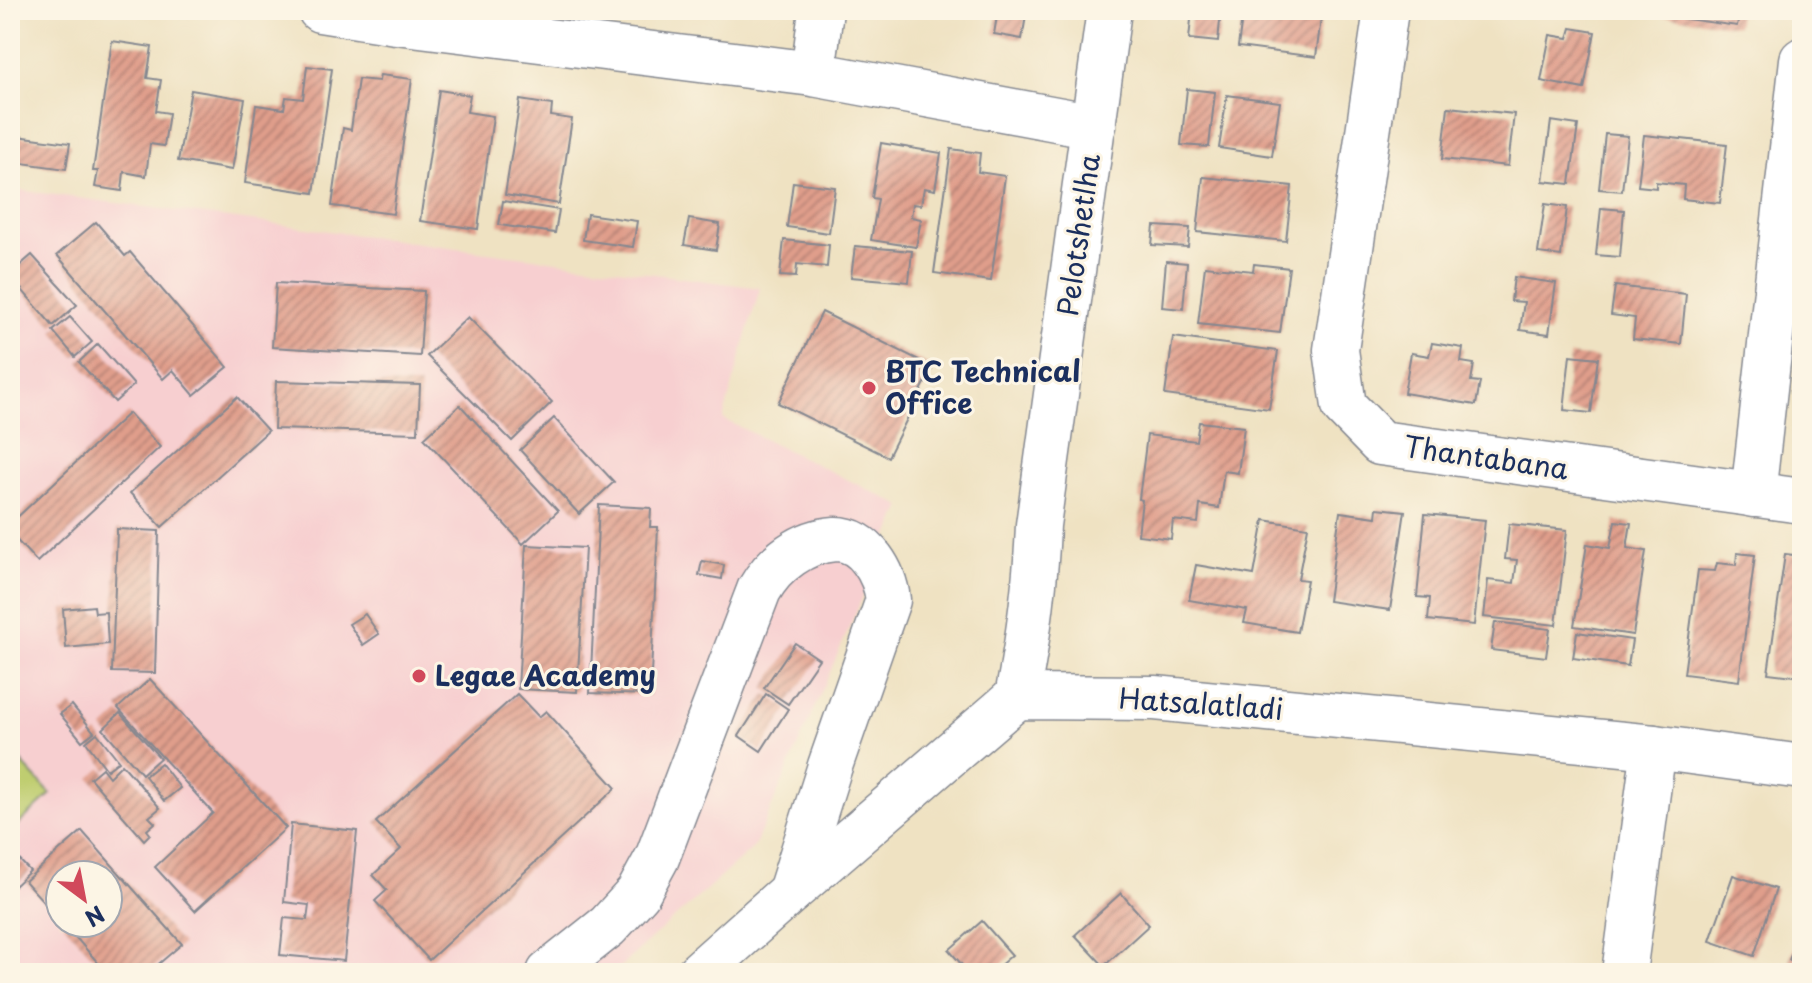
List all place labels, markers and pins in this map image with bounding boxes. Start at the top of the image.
place label: BTC Technical Office [885,349,1081,424]
marker: BTC Technical Office [860,379,878,397]
place label: Legae Academy [435,653,656,696]
marker: Legae Academy [410,667,428,685]

